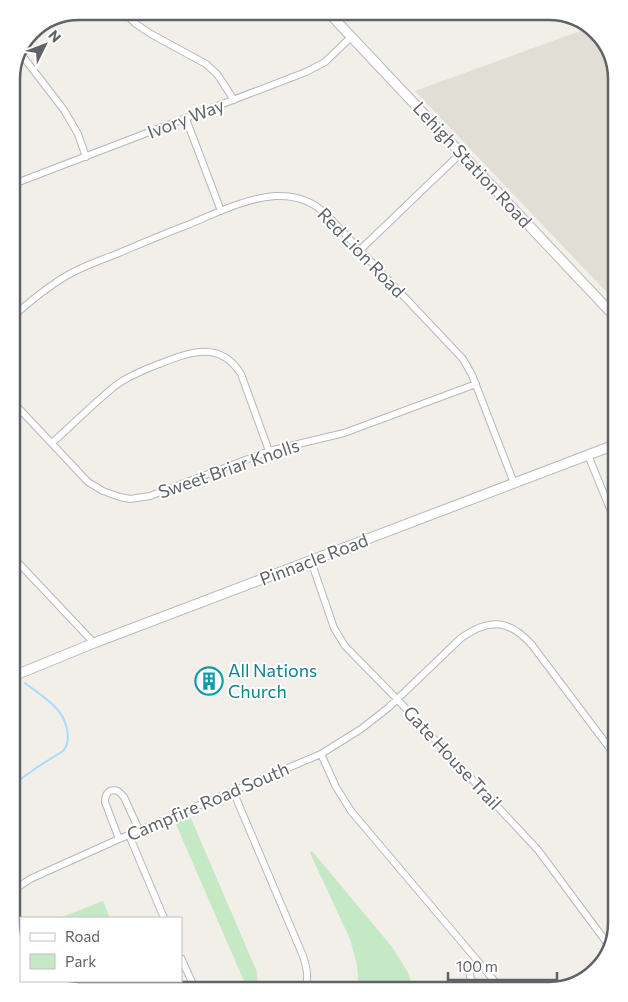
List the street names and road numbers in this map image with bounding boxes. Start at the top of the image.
street label: Ivory Way [144,93,227,143]
street label: Lehigh Station Road [409,97,537,232]
street label: Red Lion Road [313,203,410,302]
street label: Sweet Briar Knolls [155,434,302,503]
street label: Pinnacle Road [256,528,371,590]
street label: Gate House Trail [399,701,506,814]
street label: Campfire Road South [123,757,292,845]

